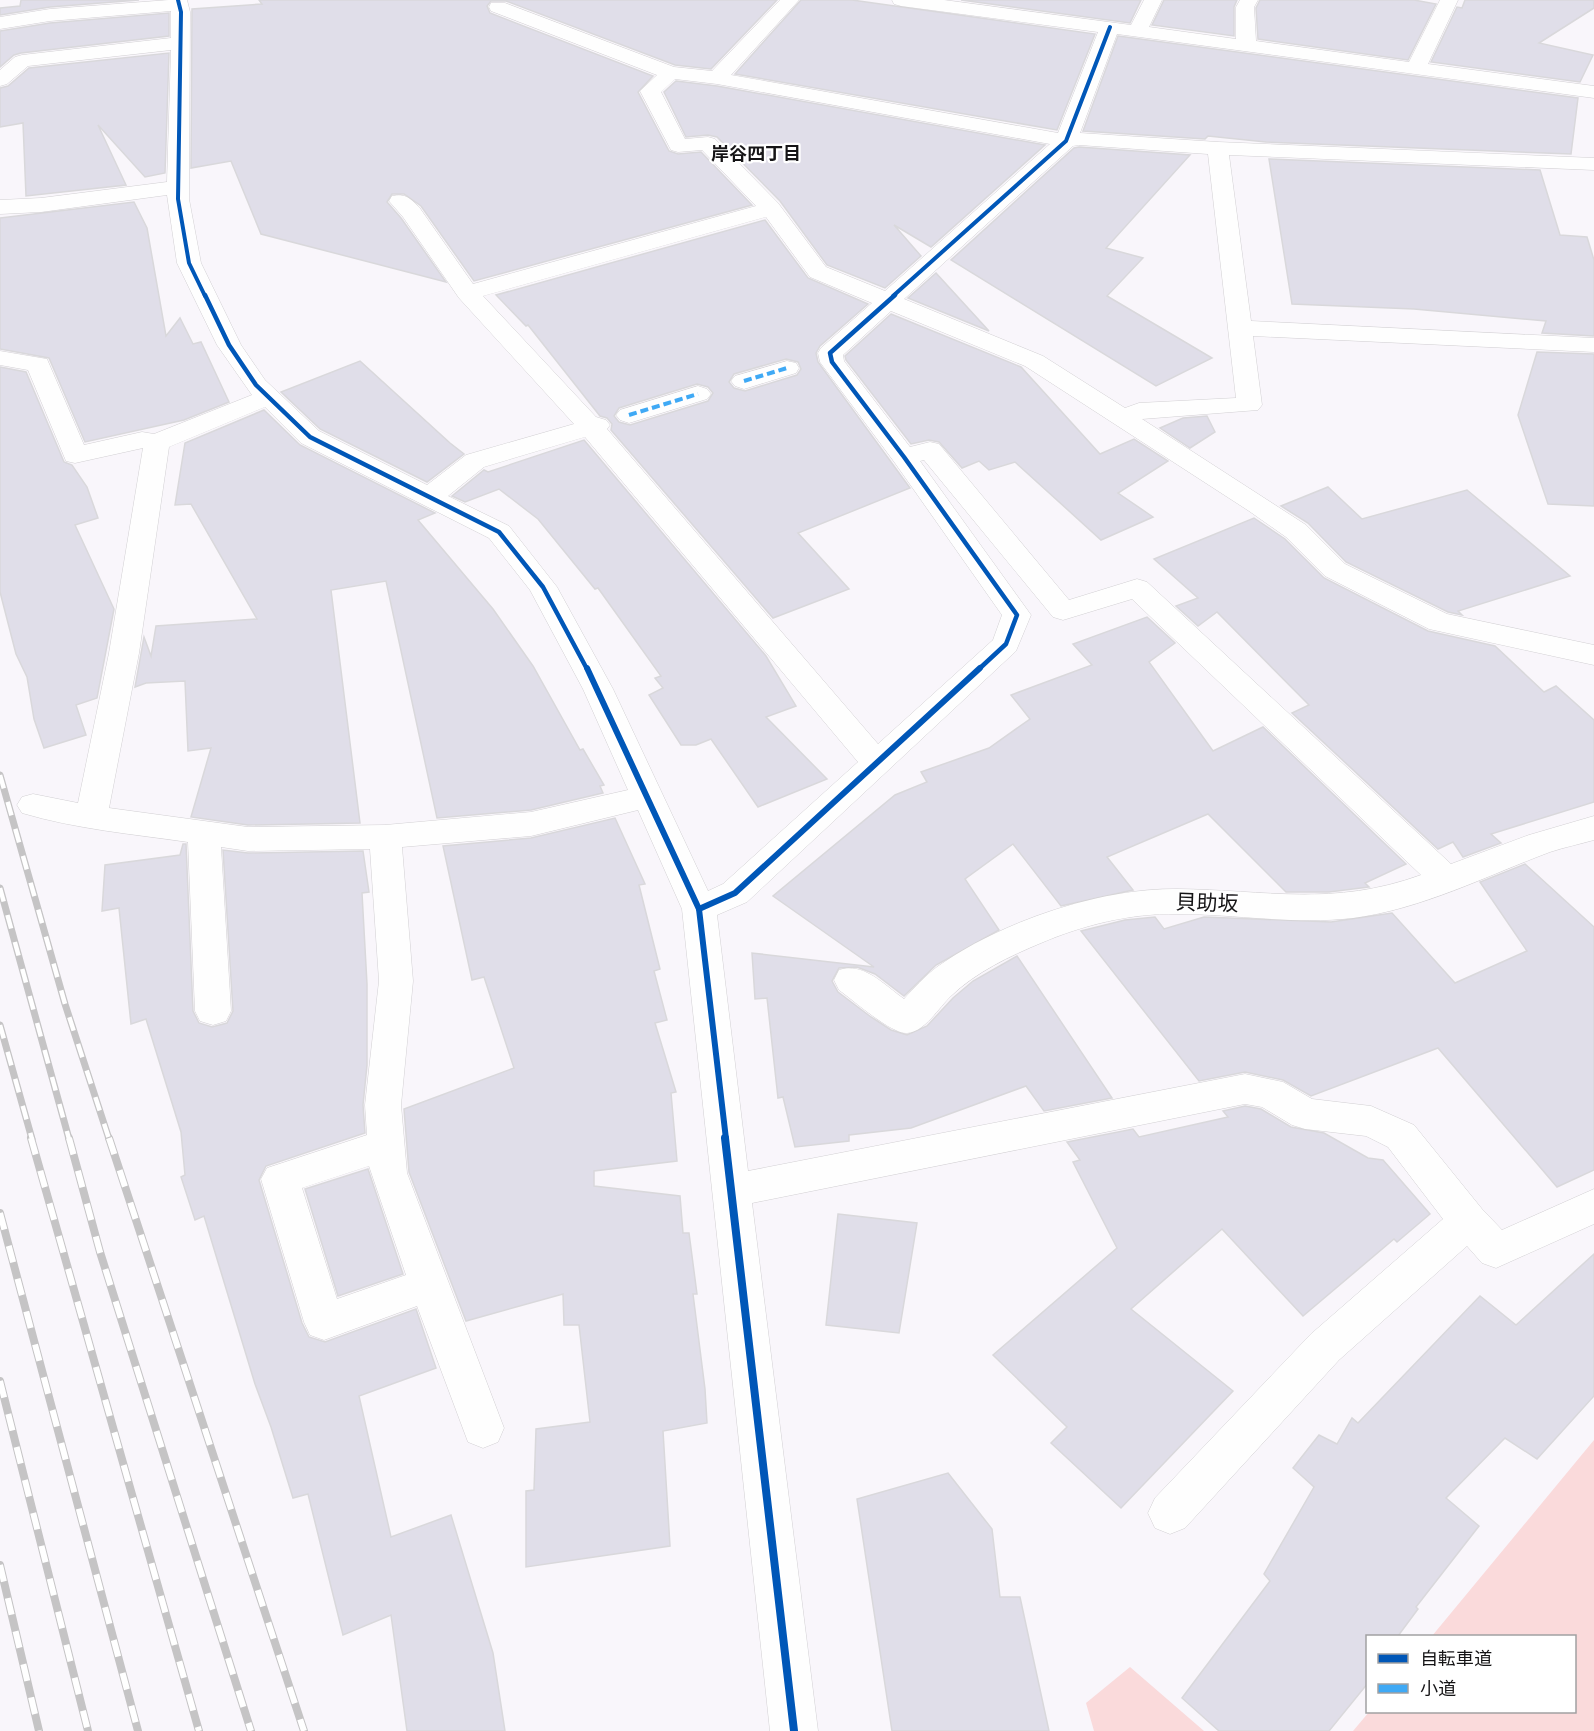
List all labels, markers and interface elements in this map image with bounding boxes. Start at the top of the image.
district label: 岸谷四丁目 [711,141,801,165]
street label: 貝助坂 [1175,887,1239,917]
legend [1366,1635,1576,1713]
text: 自転車道 [1420,1646,1492,1670]
text: 小道 [1420,1676,1456,1700]

